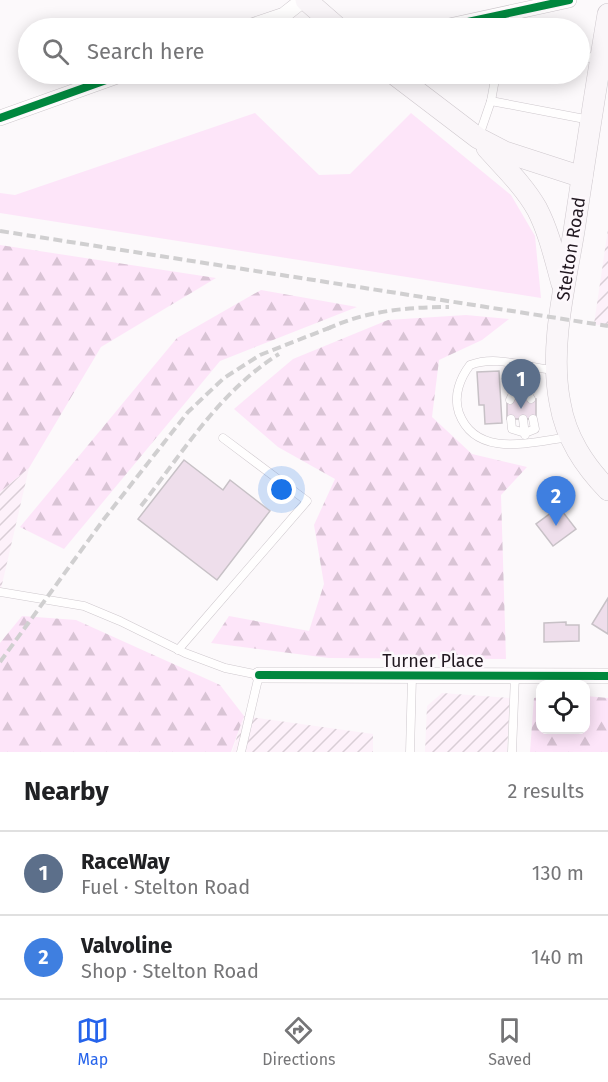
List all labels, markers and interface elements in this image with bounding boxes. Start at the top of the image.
search box [18,18,590,84]
icon: search [39,35,72,68]
text: Search here [87,38,205,65]
street label: Stelton Road [552,196,590,302]
pin: 1 [502,360,540,409]
your location [267,475,296,504]
pin: 2 [536,476,576,526]
street label: Turner Place [382,650,484,672]
map controls [536,680,590,734]
button: locate [536,680,590,734]
text: Nearby [24,776,109,807]
text: 2 results [507,779,584,803]
text: RaceWay [81,848,170,875]
text: 1 [39,861,48,885]
text: 130 m [532,861,584,885]
text: Fuel · Stelton Road [81,875,250,899]
text: Valvoline [81,932,172,959]
text: 2 [38,945,49,969]
text: 140 m [531,945,584,969]
text: Shop · Stelton Road [81,959,259,983]
tab: Map [76,1014,109,1069]
tab: Directions [262,1014,336,1069]
tab: Saved [488,1014,532,1069]

